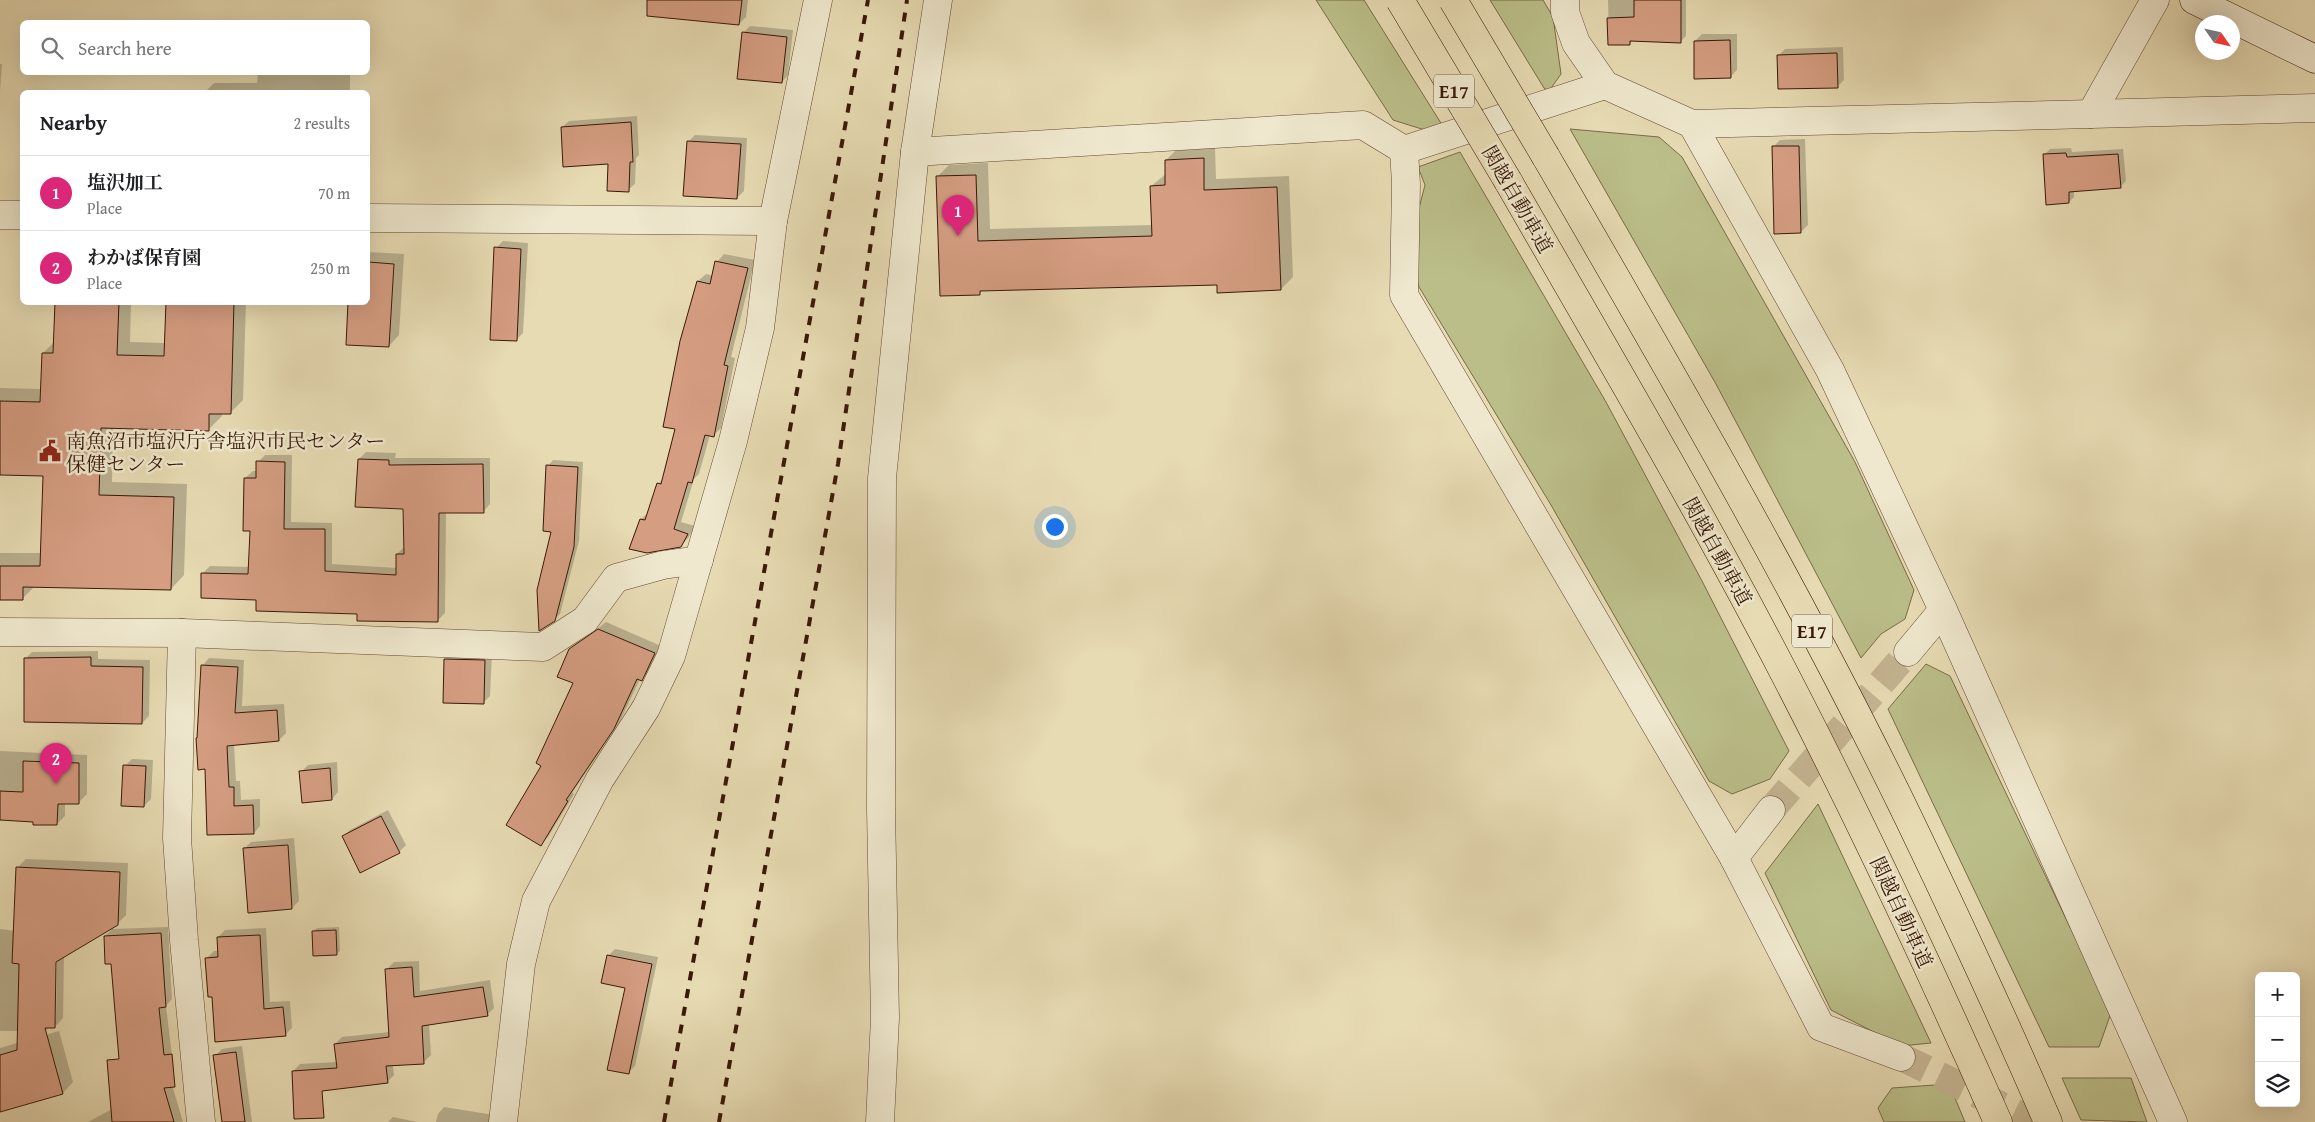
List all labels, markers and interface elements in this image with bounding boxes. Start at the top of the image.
north arrow [2195,15,2240,60]
search box [20,20,370,75]
icon: search [38,34,66,62]
text: Search here [78,34,172,62]
road number: E17 [1434,74,1474,108]
text: Nearby [40,107,107,138]
text: 2 results [293,111,350,135]
street label: 関越自動車道 [1475,140,1561,258]
text: 塩沢加工 [87,168,163,196]
text: 1 [52,181,60,205]
text: 70 m [318,181,350,205]
pin: 1 [942,195,974,236]
text: Place [87,196,122,220]
text: わかば保育園 [87,243,201,271]
text: 2 [52,256,60,280]
text: 250 m [310,256,350,280]
text: Place [87,271,122,295]
place label: 南魚沼市塩沢庁舎塩沢市民センター 保健センター [66,426,385,478]
public building icon: 南魚沼市塩沢庁舎塩沢市民センター 保健センター [37,438,63,464]
street label: 関越自動車道 [1676,491,1760,611]
your location [1042,514,1068,540]
road number: E17 [1792,614,1832,648]
pin: 2 [40,743,72,784]
street label: 関越自動車道 [1864,851,1940,973]
map controls [2255,972,2300,1107]
button: + [2255,972,2300,1017]
button: − [2255,1017,2300,1062]
button: layers [2255,1062,2300,1107]

